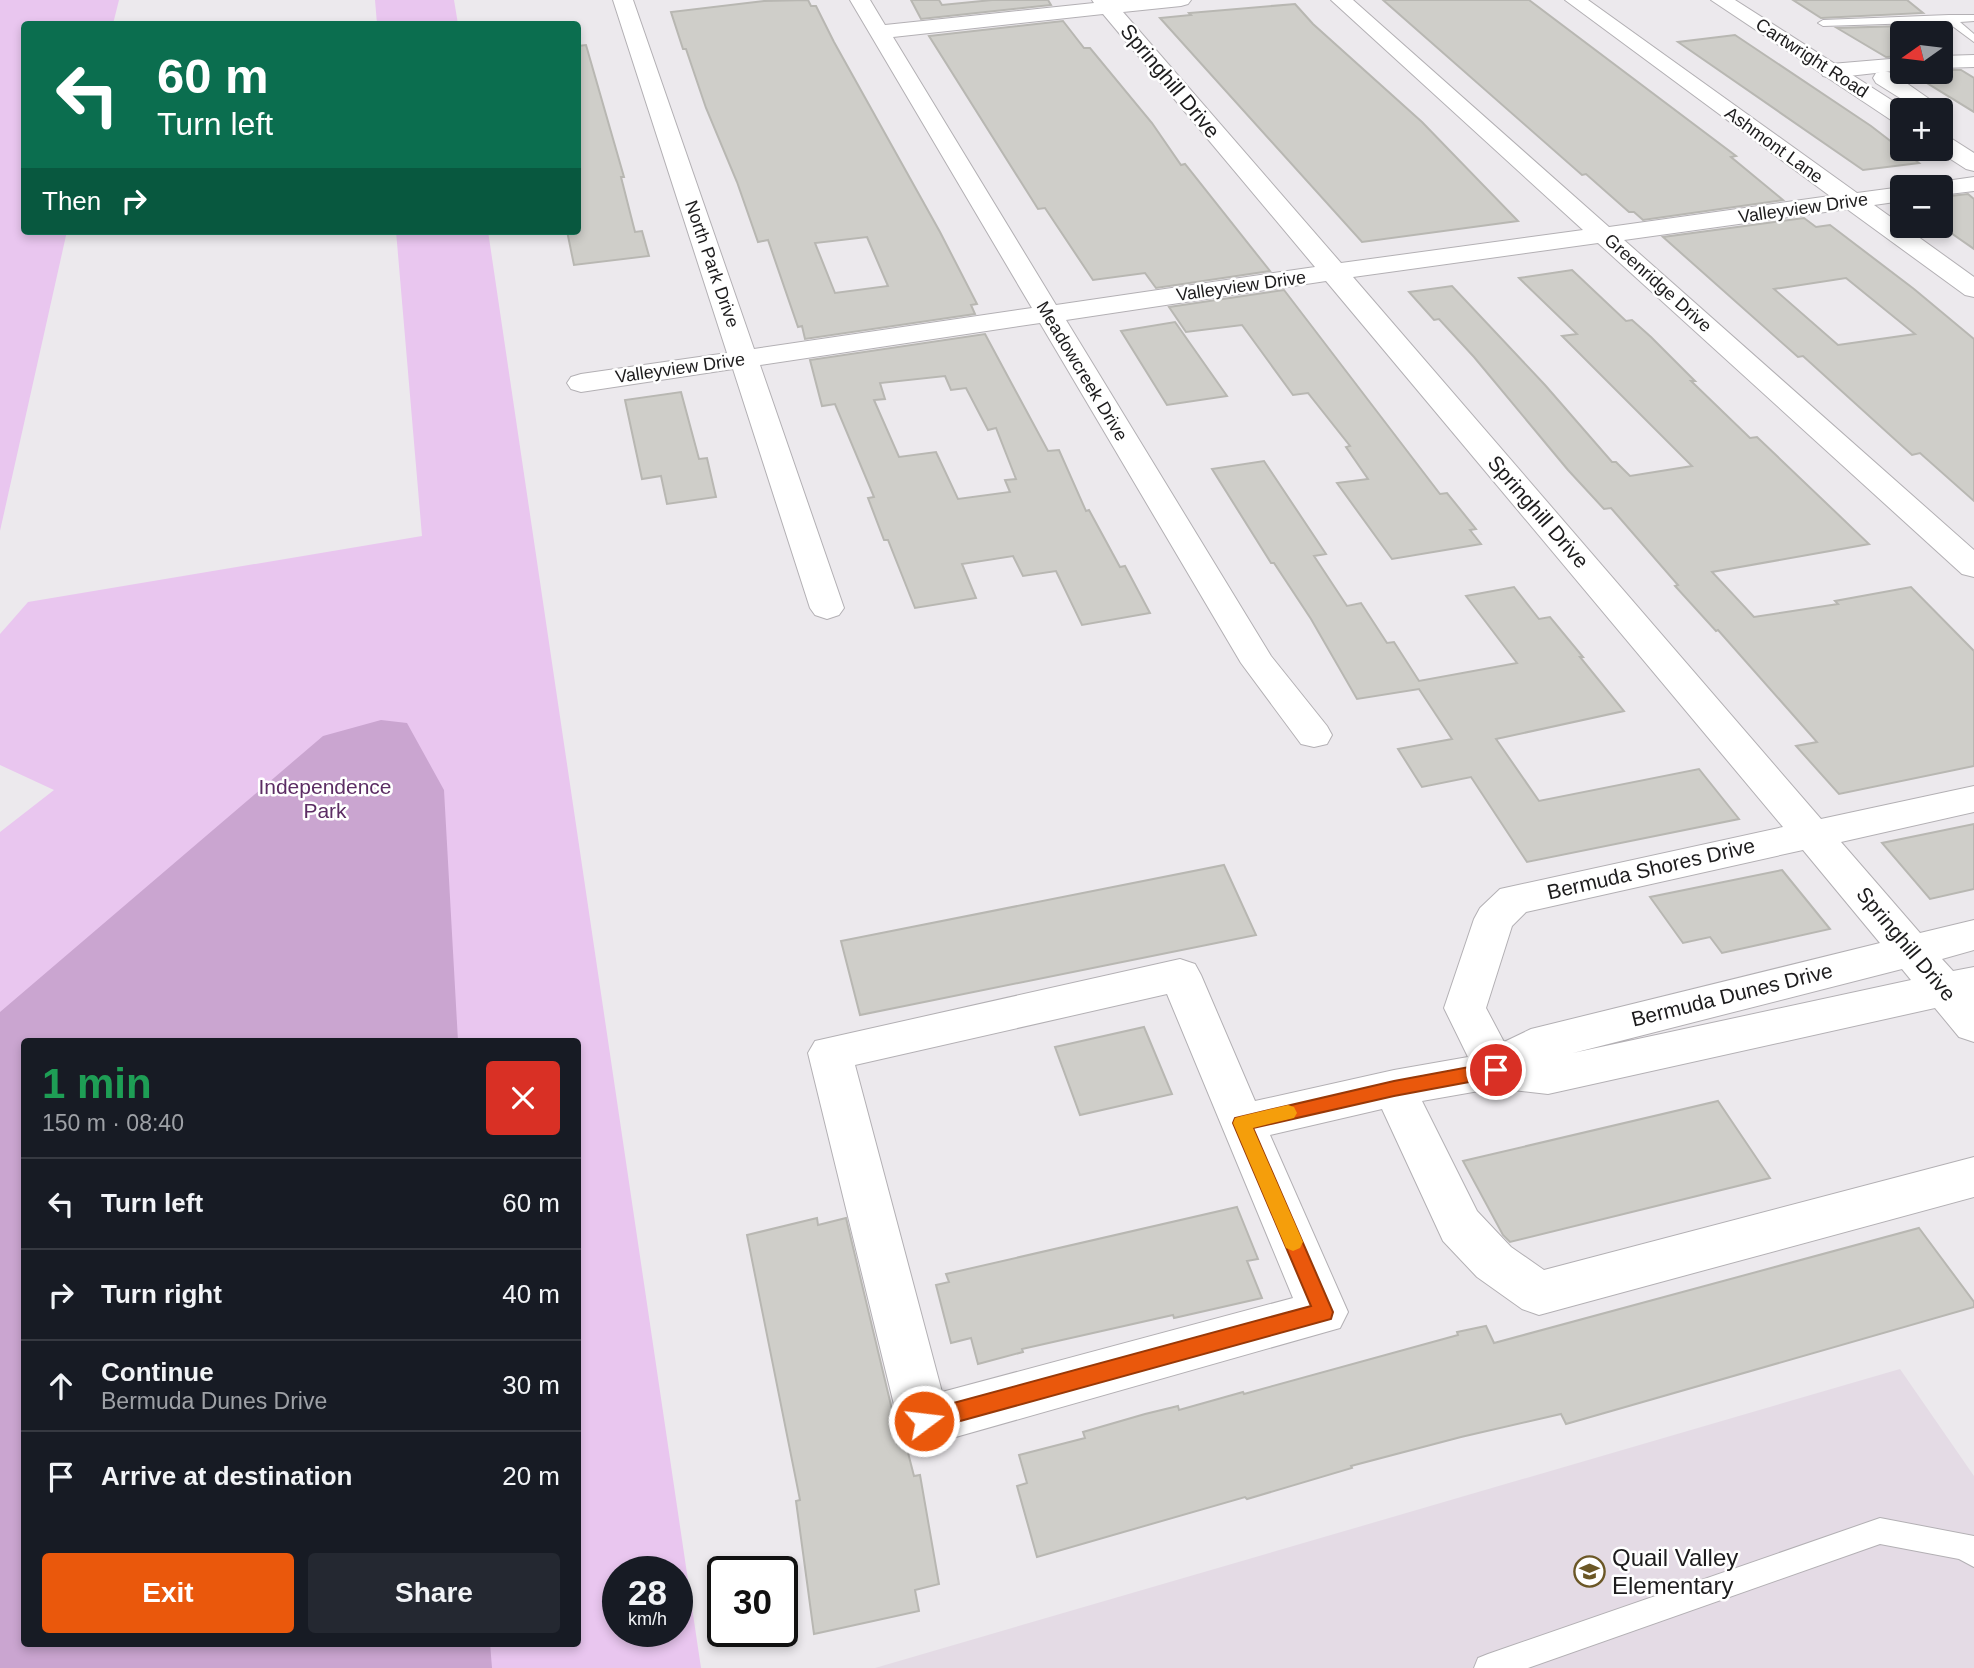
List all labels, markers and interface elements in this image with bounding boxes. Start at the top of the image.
street label: Cartwright Road [1752,14,1872,102]
street label: Springhill Drive [1116,19,1225,142]
north arrow [1890,21,1953,84]
map controls [1890,21,1953,238]
icon: left [42,49,133,140]
text: 60 m [157,49,269,103]
button: + [1890,98,1953,161]
street label: Ashmont Lane [1721,103,1827,187]
text: Turn left [157,106,273,142]
button: − [1890,175,1953,238]
icon: right [115,182,153,220]
text: Then [42,186,101,216]
street label: Valleyview Drive [1737,189,1869,227]
street label: North Park Drive [681,198,743,330]
street label: Greenridge Drive [1600,230,1716,336]
street label: Valleyview Drive [1175,267,1307,305]
street label: Meadowcreek Drive [1032,298,1132,444]
street label: Valleyview Drive [614,349,746,387]
street label: Springhill Drive [1483,451,1593,573]
park label: Independence Park [258,775,392,822]
street label: Bermuda Shores Drive [1545,833,1757,904]
street label: Springhill Drive [1852,882,1961,1005]
street label: Bermuda Dunes Drive [1629,958,1835,1031]
pin [1466,1040,1526,1100]
icon: arrive [1477,1051,1515,1089]
text: 1 min [42,1060,152,1107]
button: close [486,1061,560,1135]
text: 150 m · 08:40 [42,1110,184,1136]
icon: left [42,1185,80,1223]
text: Turn left [101,1188,203,1218]
text: 60 m [502,1188,560,1218]
icon: right [42,1276,80,1314]
text: Turn right [101,1279,222,1309]
text: 40 m [502,1279,560,1309]
text: Continue [101,1357,214,1387]
icon: ahead [42,1367,80,1405]
text: 30 m [502,1370,560,1400]
position arrow [887,1384,961,1458]
text: Bermuda Dunes Drive [101,1388,327,1414]
icon: arrive [42,1458,80,1496]
text: Arrive at destination [101,1461,352,1491]
text: 20 m [502,1461,560,1491]
place label: Quail Valley Elementary [1612,1544,1738,1599]
button: Exit [42,1553,294,1633]
button: Share [308,1553,560,1633]
school or university icon: Quail Valley Elementary [1572,1555,1606,1589]
speed limit sign: 30 [707,1556,798,1647]
text: 28 [628,1573,667,1612]
text: km/h [628,1609,667,1629]

